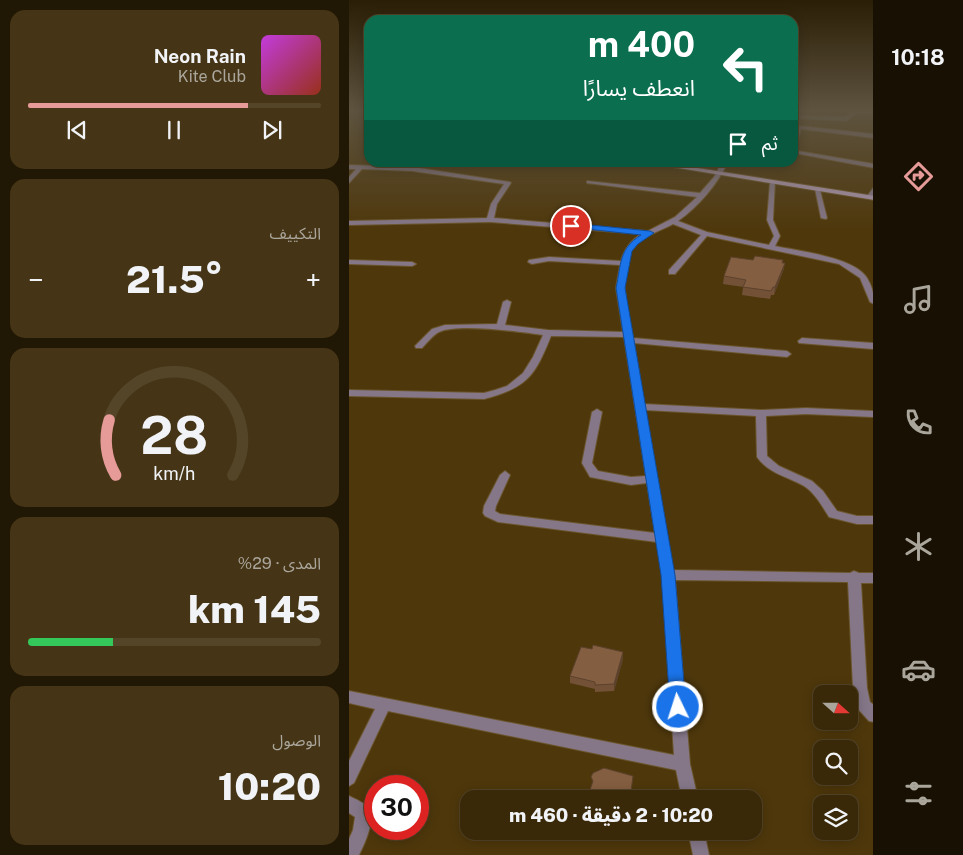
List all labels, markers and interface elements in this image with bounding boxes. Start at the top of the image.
text: 400 m [588,24,695,65]
icon: left [713,35,778,100]
text: 10:18 [891,44,945,70]
text: Neon Rain [154,45,246,67]
text: Kite Club [178,67,246,86]
text: انعطف يسارًا [583,75,695,101]
icon: previous [63,116,91,144]
icon: pause [160,116,188,144]
icon: next [258,116,286,144]
icon: arrive [724,130,752,158]
text: ثم [762,132,778,154]
icon: directions [901,159,936,194]
pin [550,205,592,247]
icon: arrive [557,212,585,240]
text: التكييف [269,224,321,243]
text: 21.5° [126,257,223,302]
text: − [28,263,44,296]
text: + [305,263,321,296]
icon: music [901,282,936,317]
text: 28 [141,405,208,466]
icon: phone [901,405,936,440]
text: km/h [153,463,196,484]
icon: climate [901,529,936,564]
text: المدى · 29% [238,554,321,573]
text: 145 km [188,587,321,632]
icon: car [901,652,936,687]
position arrow [651,680,703,732]
north arrow [813,685,858,730]
map controls [813,685,858,840]
text: الوصول [272,731,321,750]
button: search [813,740,858,785]
text: 10:20 [218,764,321,809]
speed limit sign: 30 [364,775,429,840]
icon: filters [901,776,936,811]
button: layers [813,795,858,840]
text: 10:20 · 2 دقيقة · 460 m [509,804,713,826]

